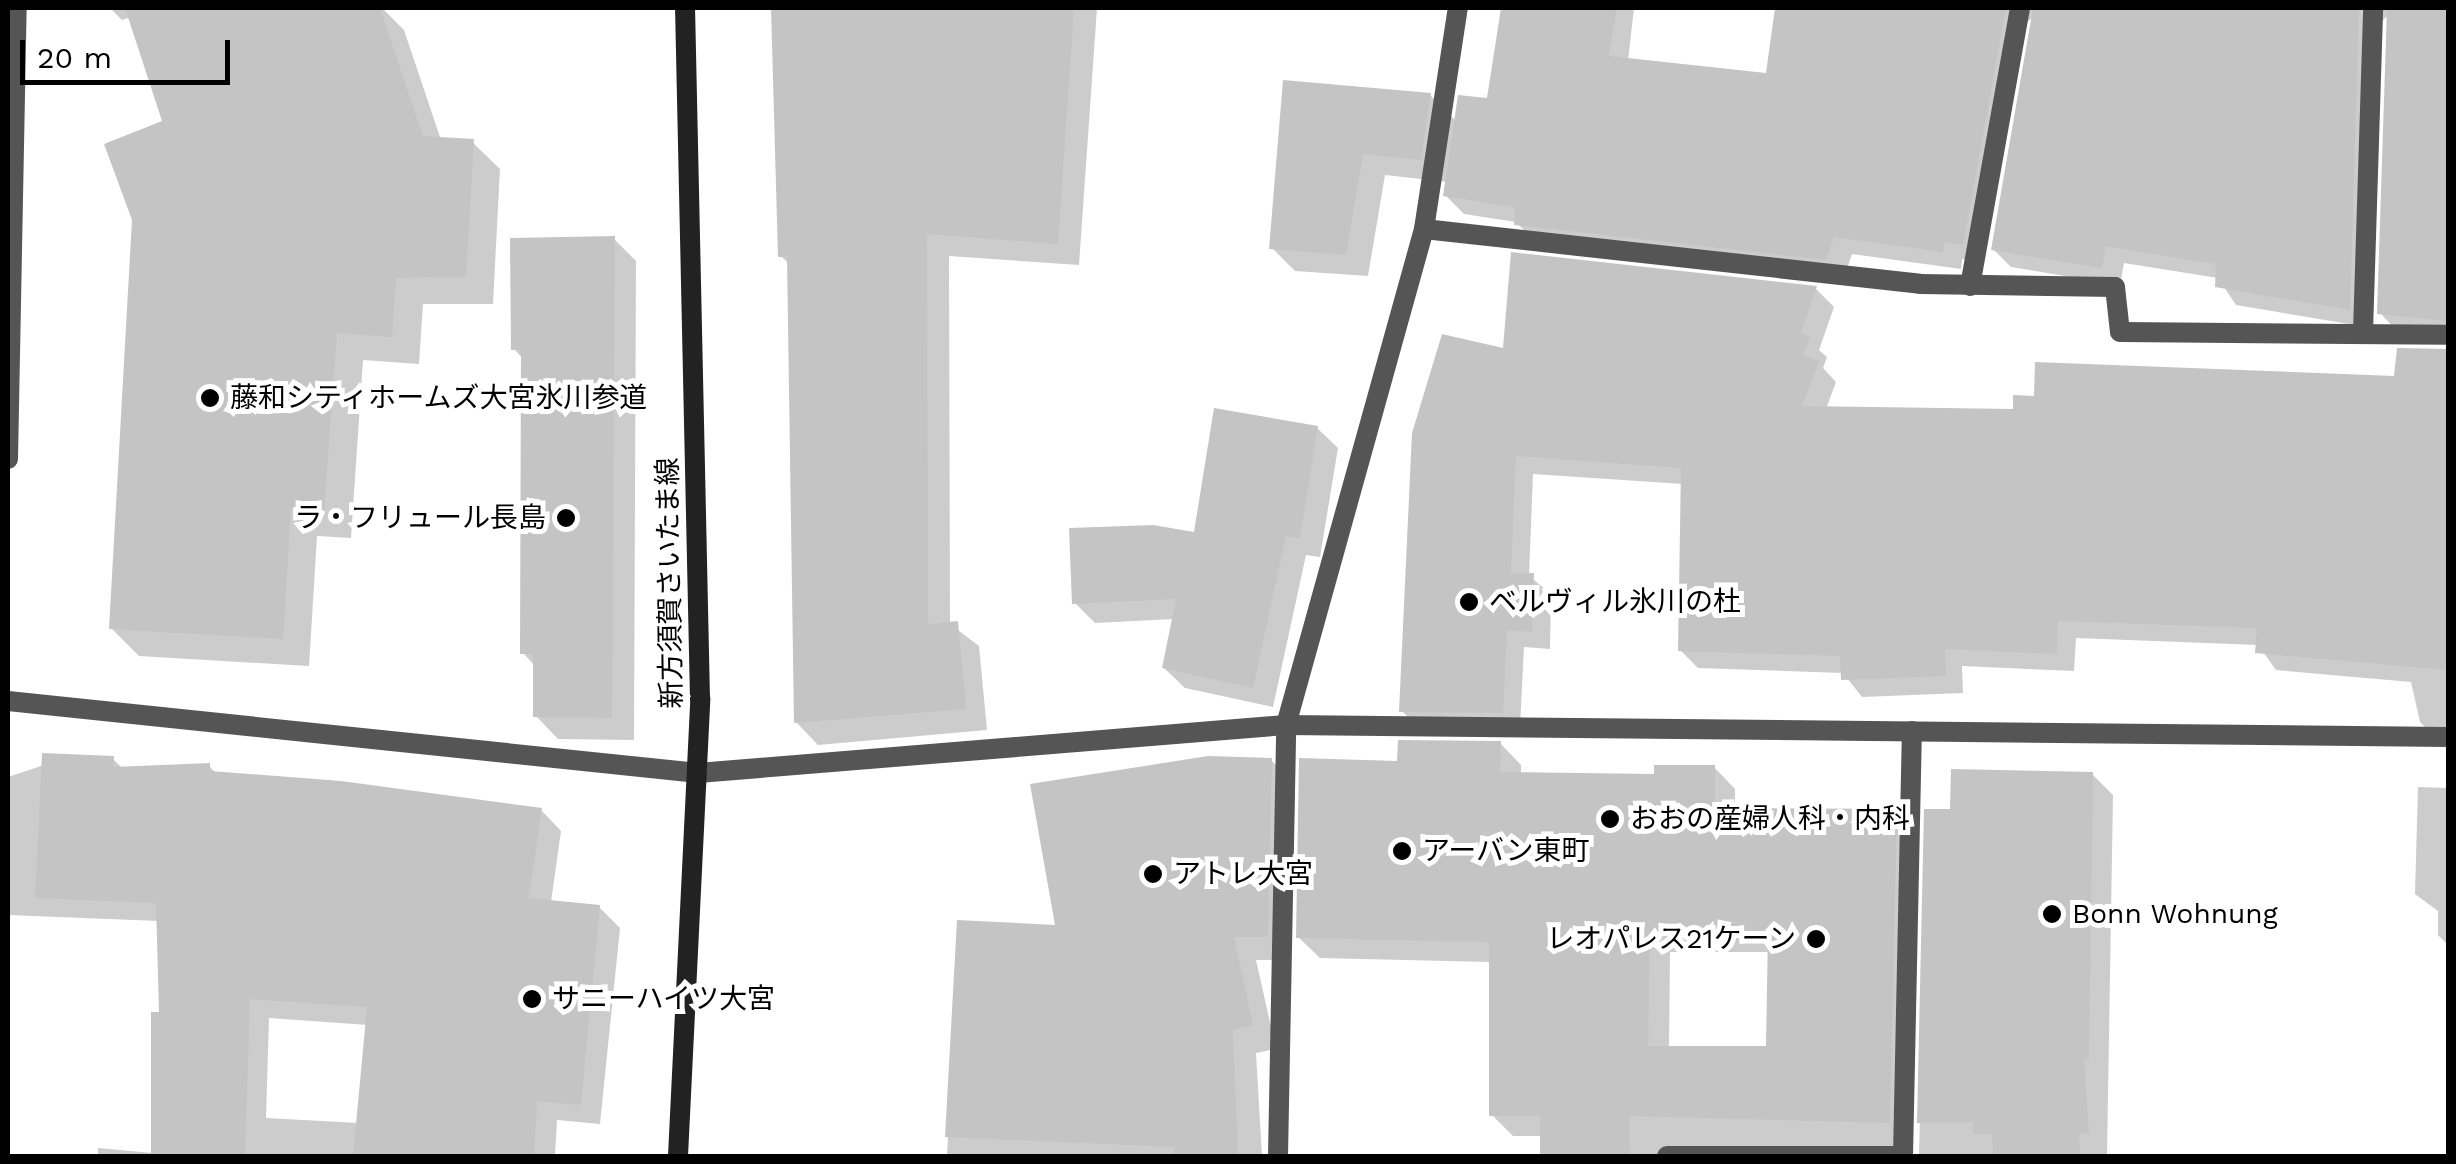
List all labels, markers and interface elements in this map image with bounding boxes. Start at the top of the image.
scale bar [25,20,235,82]
text: 20 m [37,40,112,75]
place label: 藤和シティホームズ大宮氷川参道 [230,381,650,415]
marker: 藤和シティホームズ大宮氷川参道 [199,387,221,409]
street label: 新方須賀さいたま線 [651,457,689,709]
place label: ラ・フリュール長島 [294,501,546,535]
marker: ラ・フリュール長島 [555,507,577,529]
place label: ベルヴィル氷川の杜 [1489,585,1741,619]
marker: ベルヴィル氷川の杜 [1458,591,1480,613]
place label: おおの産婦人科・内科 [1630,802,1910,836]
marker: おおの産婦人科・内科 [1599,808,1621,830]
place label: アーバン東町 [1422,834,1588,868]
marker: アーバン東町 [1391,840,1413,862]
place label: アトレ大宮 [1173,857,1313,891]
marker: アトレ大宮 [1142,863,1164,885]
place label: Bonn Wohnung [2072,897,2278,931]
marker: Bonn Wohnung [2041,903,2063,925]
place label: レオパレス21ケーン [1545,922,1796,956]
marker: レオパレス21ケーン [1805,928,1827,950]
place label: サニーハイツ大宮 [552,982,776,1016]
marker: サニーハイツ大宮 [521,988,543,1010]

